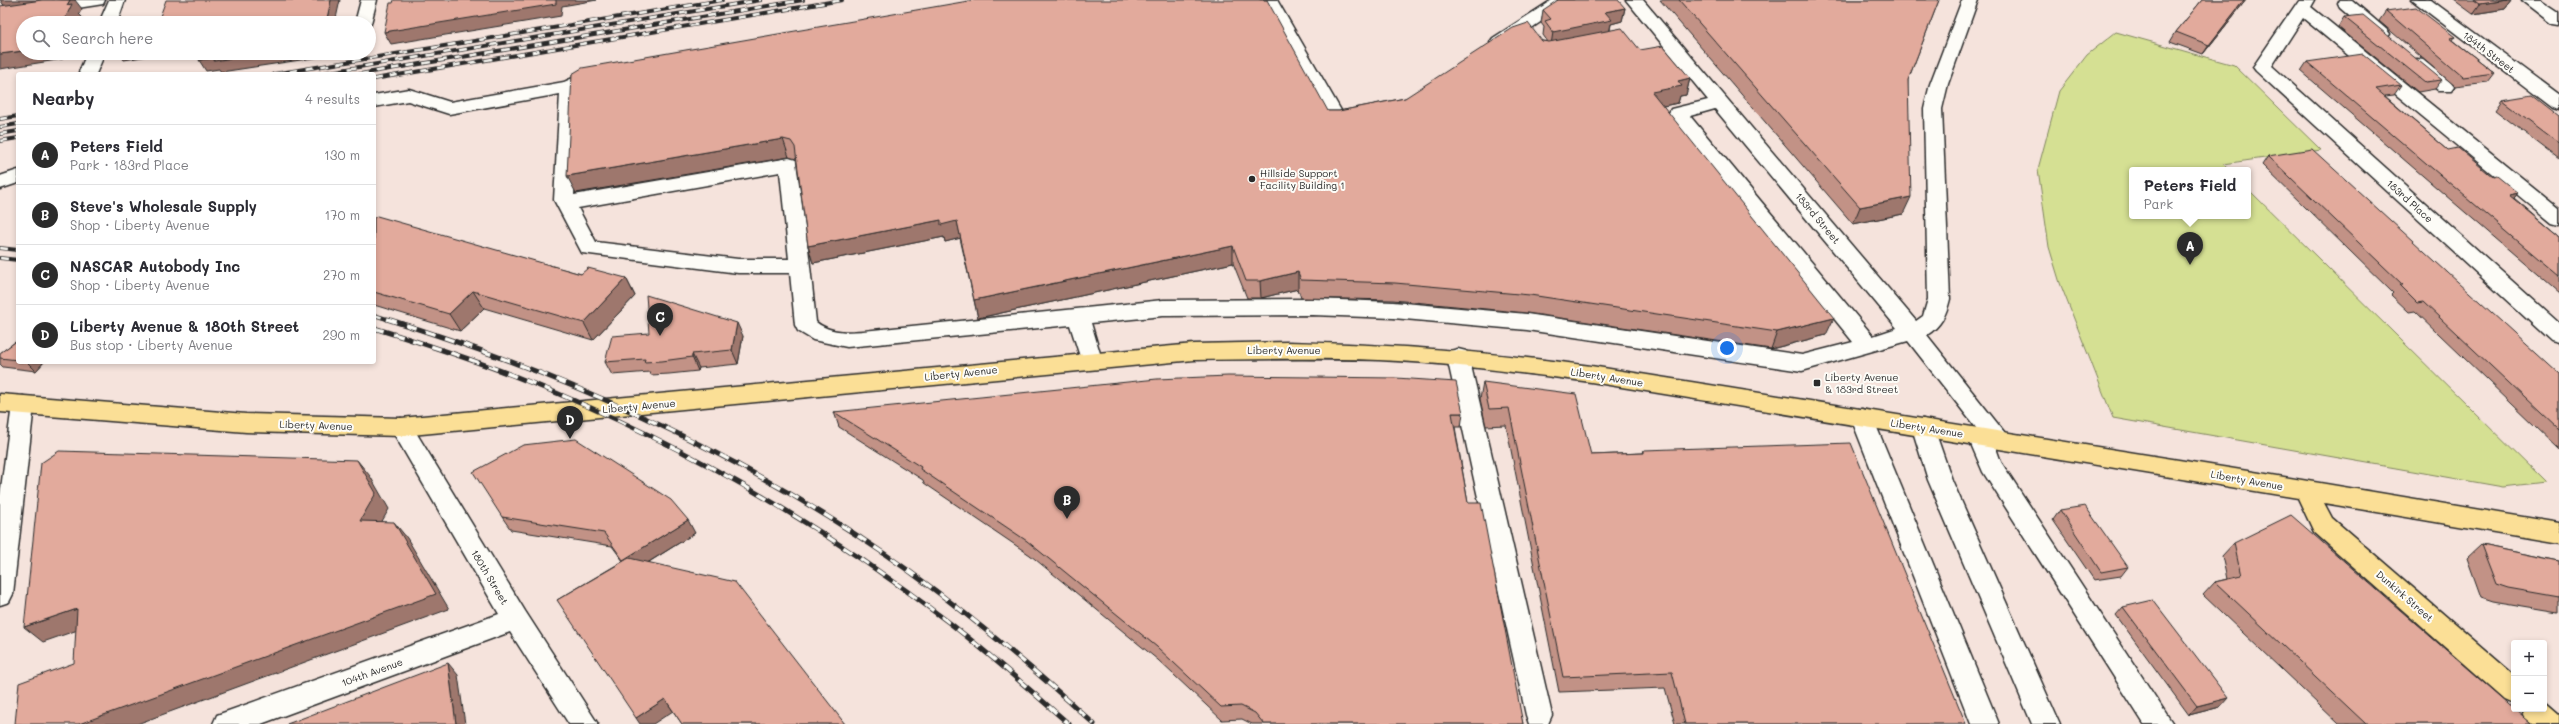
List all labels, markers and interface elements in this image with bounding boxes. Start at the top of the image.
search box [16,16,376,60]
icon: search [30,27,52,49]
text: Search here [62,28,153,48]
street label: 184th Street [2460,28,2518,76]
text: Nearby [32,87,94,109]
text: 4 results [305,90,360,107]
text: Peters Field [70,136,163,156]
text: A [40,146,50,163]
text: 130 m [324,146,360,163]
text: Park · 183rd Place [70,156,189,173]
place label: Hillside Support Facility Building 1 [1260,166,1345,192]
popup [2129,167,2251,219]
marker: Hillside Support Facility Building 1 [1247,174,1257,184]
text: Peters Field [2144,175,2236,195]
street label: 183rd Place [2384,176,2436,226]
street label: 183rd Street [1792,189,1844,247]
text: Park [2144,195,2173,212]
text: Steve's Wholesale Supply [70,196,257,216]
text: B [41,206,49,223]
text: 170 m [324,206,360,223]
text: Shop · Liberty Avenue [70,216,210,233]
pin: A [2177,232,2203,265]
text: NASCAR Autobody Inc [70,256,240,276]
text: C [40,266,50,283]
text: 270 m [323,266,360,283]
text: Shop · Liberty Avenue [70,276,210,293]
pin: C [647,303,673,336]
text: Liberty Avenue & 180th Street [70,316,299,336]
text: D [40,326,50,343]
text: 290 m [323,326,360,343]
text: Bus stop · Liberty Avenue [70,336,233,353]
your location [1717,338,1737,358]
street label: Liberty Avenue [1247,343,1321,357]
street label: Liberty Avenue [924,362,998,384]
street label: Liberty Avenue [1570,364,1644,390]
place label: Liberty Avenue & 183rd Street [1825,370,1898,396]
marker: Liberty Avenue & 183rd Street [1812,378,1822,388]
street label: Liberty Avenue [602,396,676,416]
pin: D [557,406,583,439]
street label: Liberty Avenue [1890,415,1964,441]
street label: Liberty Avenue [279,417,353,433]
street label: Liberty Avenue [2210,467,2284,493]
pin: B [1054,486,1080,519]
street label: 180th Street [468,547,512,607]
street label: Dunkirk Street [2373,567,2437,625]
map controls [2511,640,2547,712]
button: + [2511,640,2547,676]
street label: 104th Avenue [339,654,405,690]
button: − [2511,676,2547,712]

